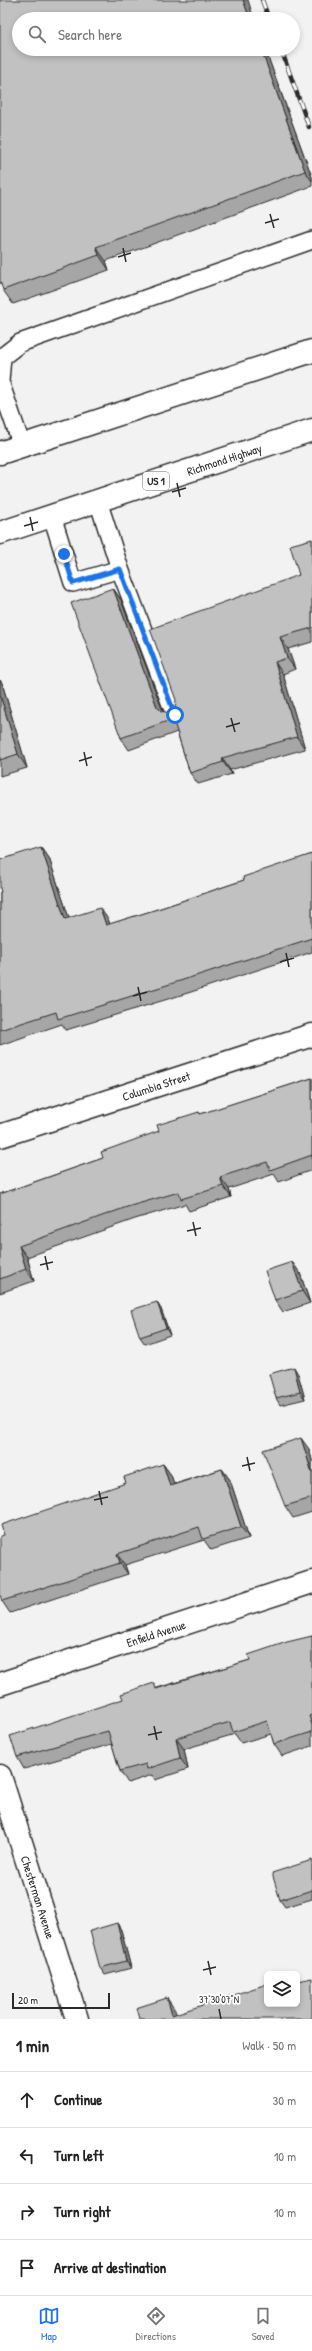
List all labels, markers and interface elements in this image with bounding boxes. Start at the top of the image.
search box [12,12,300,56]
icon: search [26,23,48,45]
text: Search here [58,24,122,45]
street label: Richmond Highway [184,439,264,479]
road number: US 1 [143,472,169,490]
route end [55,545,73,563]
route start [166,706,184,724]
street label: Columbia Street [120,1066,193,1104]
street label: Enfield Avenue [124,1615,188,1651]
street label: Chesterman Avenue [17,1853,60,1941]
map controls [264,1971,300,2007]
button: layers [264,1971,300,2007]
scale bar [12,1991,110,2010]
text: 20 m [18,1993,38,2007]
text: 37°30'07"N [199,1993,239,2006]
text: 1 min [16,2034,49,2057]
text: Walk · 50 m [242,2036,296,2054]
icon: ahead [16,2089,38,2111]
text: Continue [54,2089,102,2110]
text: 30 m [273,2091,296,2109]
icon: left [16,2145,38,2167]
text: Turn left [54,2145,104,2166]
text: 10 m [274,2147,296,2165]
icon: right [16,2201,38,2223]
text: Turn right [54,2201,110,2222]
text: 10 m [274,2203,296,2221]
icon: arrive [16,2257,38,2279]
text: Arrive at destination [54,2257,166,2278]
tab: Map [38,2305,60,2343]
tab: Directions [136,2305,176,2343]
tab: Saved [252,2305,274,2343]

